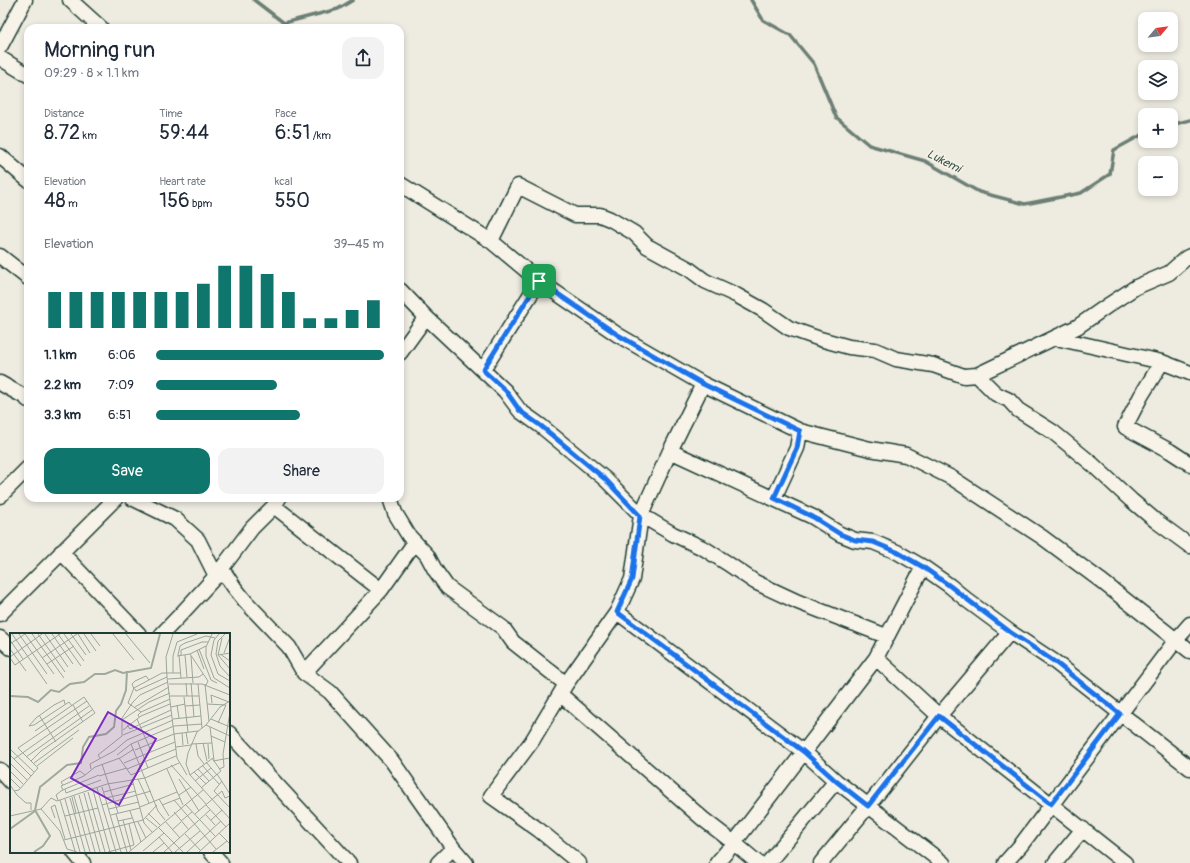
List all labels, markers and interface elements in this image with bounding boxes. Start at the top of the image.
north arrow [1138,12,1178,52]
map controls [1138,12,1178,196]
text: Morning run [44,36,155,64]
button: share [342,37,384,79]
button: layers [1138,60,1178,100]
text: 09:29 · 8 × 1.1 km [44,65,139,81]
text: Distance [44,107,84,120]
text: Time [159,107,182,120]
text: Pace [275,107,296,120]
button: + [1138,108,1178,148]
text: 8.72 [44,120,80,145]
text: 59:44 [159,120,209,145]
text: 6:51 [275,120,310,145]
text: km [80,129,97,142]
text: /km [310,129,331,142]
water label: Lukemi [924,146,965,177]
button: − [1138,156,1178,196]
text: Elevation [44,175,86,188]
text: Heart rate [159,175,206,188]
text: kcal [275,175,293,188]
text: 48 [44,188,66,213]
text: 156 [159,188,190,213]
text: 550 [275,188,310,213]
text: m [66,197,78,210]
text: bpm [190,197,212,210]
text: Elevation [44,236,94,252]
text: 39–45 m [333,236,384,252]
pin [522,264,556,298]
icon: arrive [528,270,550,292]
text: 1.1 km [44,347,77,363]
text: 6:06 [108,347,135,363]
text: 2.2 km [44,377,81,393]
text: 7:09 [108,377,134,393]
text: 3.3 km [44,407,81,423]
text: 6:51 [108,407,131,423]
button: Save [44,448,210,494]
button: Share [218,448,384,494]
inset map [10,633,230,853]

